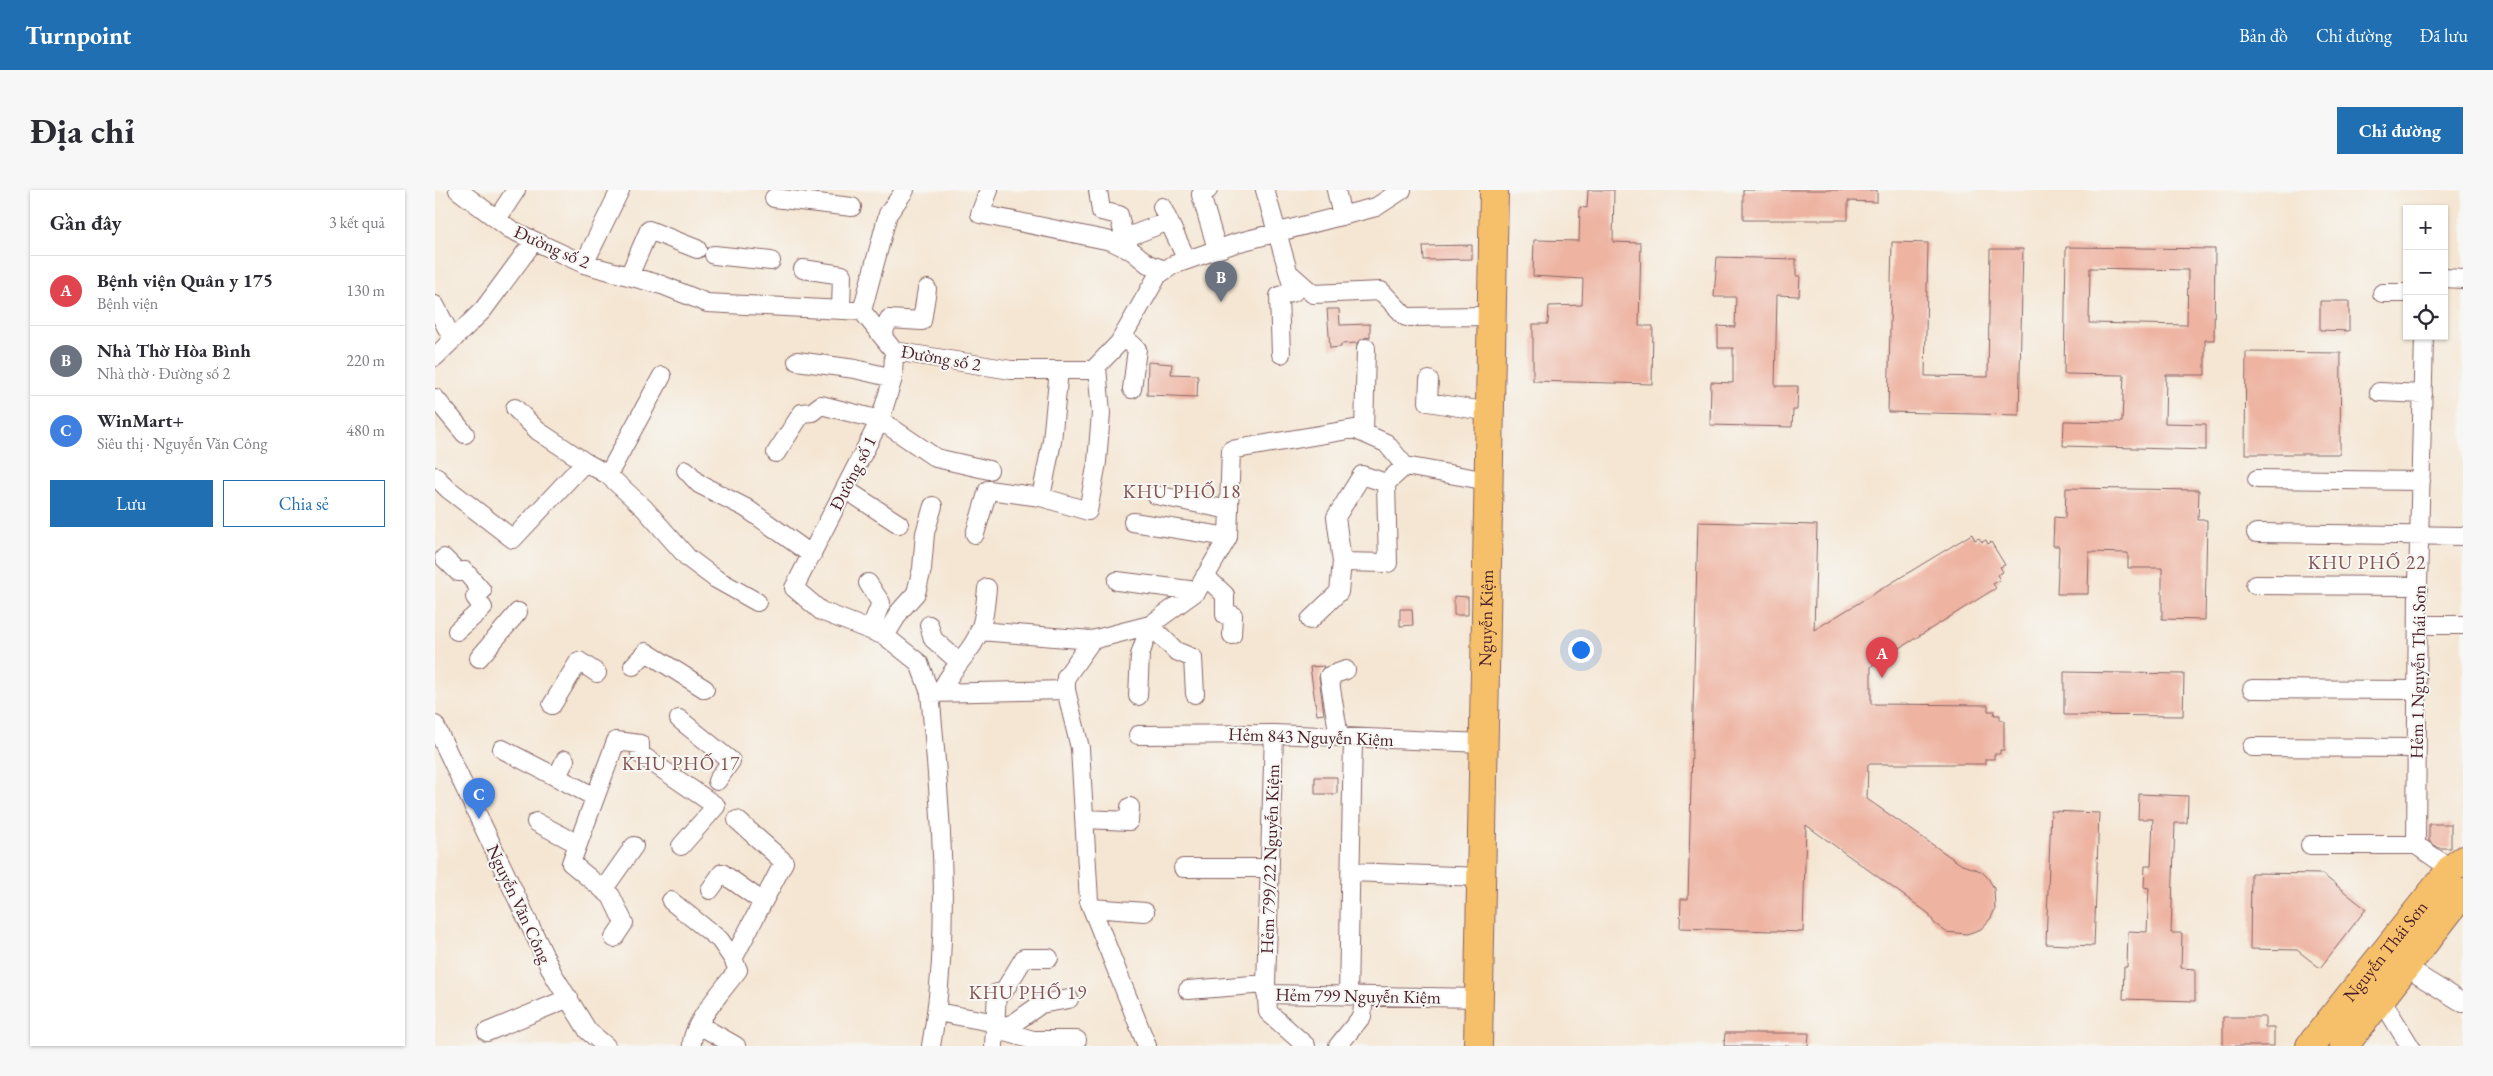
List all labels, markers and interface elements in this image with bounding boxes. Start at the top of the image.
text: Turnpoint [25,20,131,51]
text: Bản đồ [2239,24,2288,47]
text: Chỉ đường [2316,24,2392,47]
text: Đã lưu [2420,24,2468,47]
button: Chỉ đường [2337,107,2463,154]
text: Địa chỉ [30,108,135,153]
map controls [2403,205,2448,340]
button: + [2403,205,2448,250]
text: Gần đây [50,209,122,236]
text: 3 kết quả [329,212,385,233]
street label: Đường số 2 [511,220,594,274]
button: − [2403,250,2448,295]
pin: B [1205,261,1237,302]
text: Bệnh viện Quân y 175 [97,268,273,293]
text: A [60,280,72,301]
text: 130 m [346,280,385,301]
text: Bệnh viện [97,293,158,314]
button: locate [2403,295,2448,340]
text: Nhà Thờ Hòa Bình [97,338,251,363]
street label: Đường số 2 [899,339,983,376]
text: B [61,350,71,371]
text: 220 m [346,350,385,371]
text: Nhà thờ · Đường số 2 [97,363,230,384]
text: WinMart+ [97,408,184,433]
text: C [60,420,72,441]
text: 480 m [346,420,385,441]
street label: Đường số 1 [824,432,881,514]
text: Siêu thị · Nguyễn Văn Công [97,433,267,454]
district label: KHU PHỐ 18 [1123,479,1241,504]
button: Lưu [50,480,213,527]
button: Chia sẻ [223,480,385,527]
district label: KHU PHỐ 22 [2308,550,2426,575]
street label: Nguyễn Kiệm [1473,569,1498,667]
street label: Hẻm 1 Nguyễn Thái Sơn [2404,584,2431,759]
your location [1568,637,1594,663]
pin: A [1866,637,1898,678]
street label: Hẻm 843 Nguyễn Kiệm [1228,722,1394,751]
district label: KHU PHỐ 17 [622,751,740,776]
street label: Hẻm 799/22 Nguyễn Kiệm [1255,764,1284,954]
pin: C [463,778,495,819]
street label: Nguyễn Văn Công [482,841,557,967]
street label: Nguyễn Thái Sơn [2338,895,2433,1006]
district label: KHU PHỐ 19 [969,980,1087,1005]
street label: Hẻm 799 Nguyễn Kiệm [1275,983,1441,1008]

